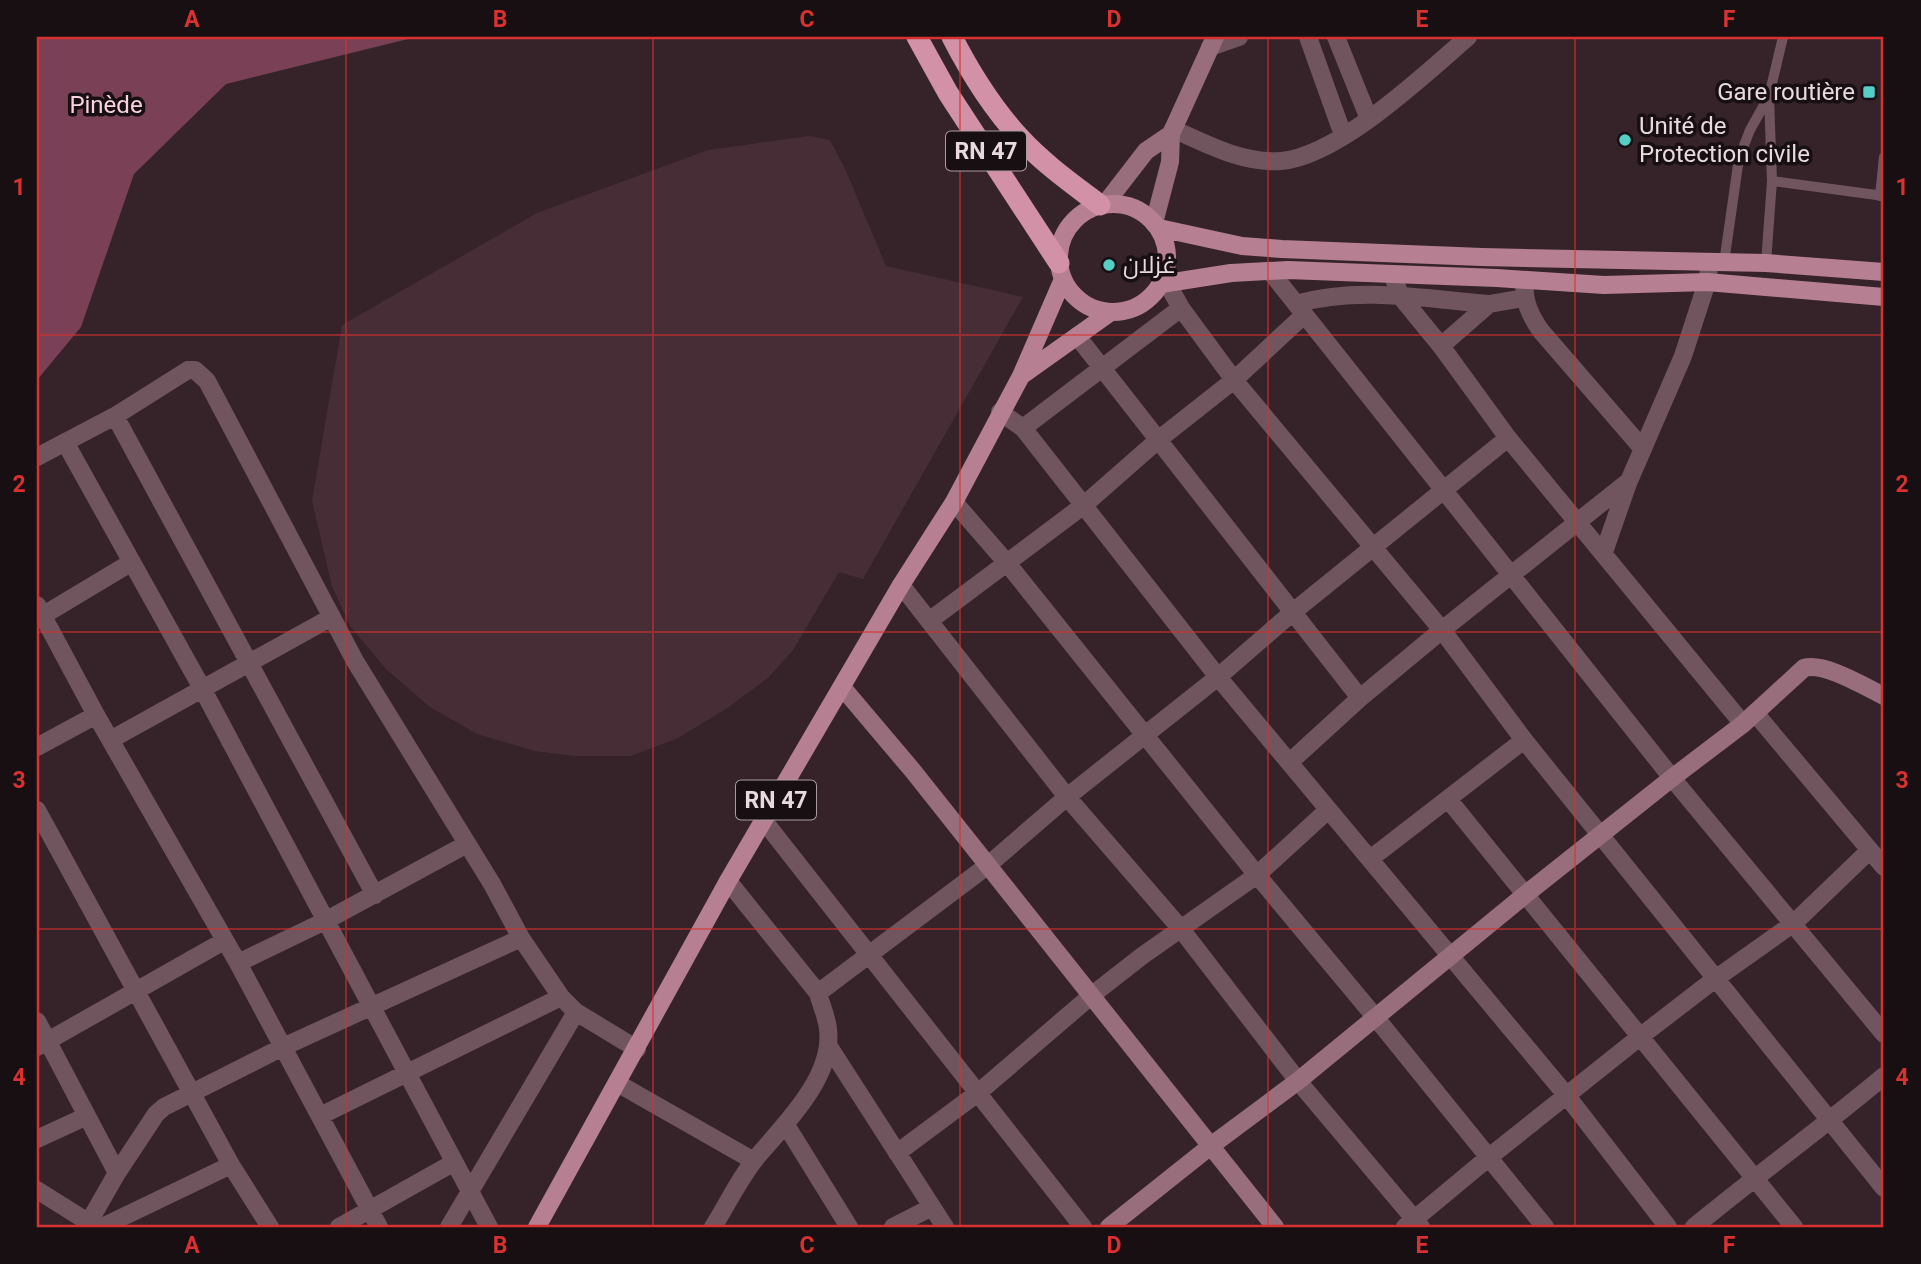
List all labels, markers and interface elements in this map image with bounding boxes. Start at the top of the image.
text: A [184,6,200,33]
text: B [493,6,507,33]
text: C [799,6,815,33]
text: D [1107,6,1121,33]
text: E [1416,6,1429,33]
text: F [1723,6,1736,33]
place label: Gare routière [1717,78,1855,106]
marker: Gare routière [1861,84,1877,100]
park label: Pinède [69,91,143,119]
place label: Unité de Protection civile [1639,112,1810,168]
road number: RN 47 [946,132,1026,170]
marker: Unité de Protection civile [1617,132,1633,148]
text: 1 [12,174,26,201]
text: 1 [1895,174,1909,201]
place label: غزلان [1123,251,1176,279]
marker: غزلان [1101,257,1117,273]
text: 2 [12,471,26,498]
text: 2 [1895,471,1909,498]
text: 3 [12,767,26,794]
text: 3 [1895,767,1909,794]
road number: RN 47 [736,780,816,820]
text: 4 [12,1064,26,1091]
text: 4 [1895,1064,1909,1091]
text: A [184,1232,200,1259]
text: B [493,1232,507,1259]
text: C [799,1232,815,1259]
text: D [1107,1232,1121,1259]
text: E [1416,1232,1429,1259]
text: F [1723,1232,1736,1259]

